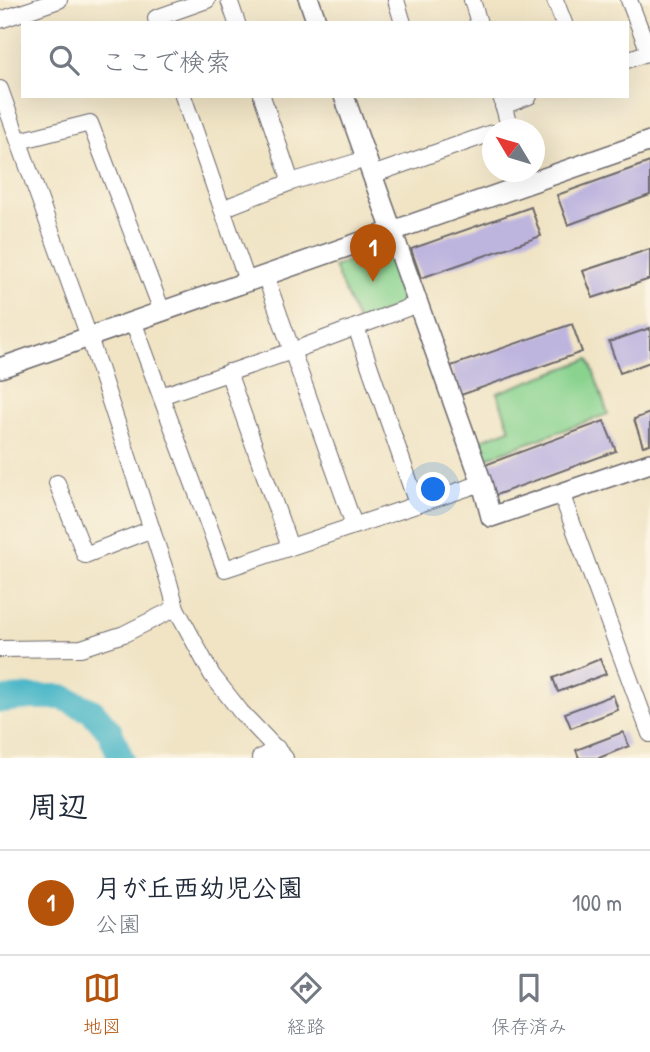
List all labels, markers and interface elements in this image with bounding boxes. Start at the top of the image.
search box [21,21,629,98]
icon: search [45,41,83,79]
text: ここで検索 [101,44,231,79]
north arrow [482,119,545,182]
pin: 1 [350,224,396,282]
your location [416,472,450,506]
text: 周辺 [28,786,88,826]
text: 月が丘西幼児公園 [95,870,303,905]
text: 1 [47,887,55,918]
text: 100 m [572,887,622,918]
text: 公園 [95,908,141,939]
tab: 地図 [83,969,121,1039]
tab: 経路 [287,969,325,1039]
tab: 保存済み [491,969,567,1039]

